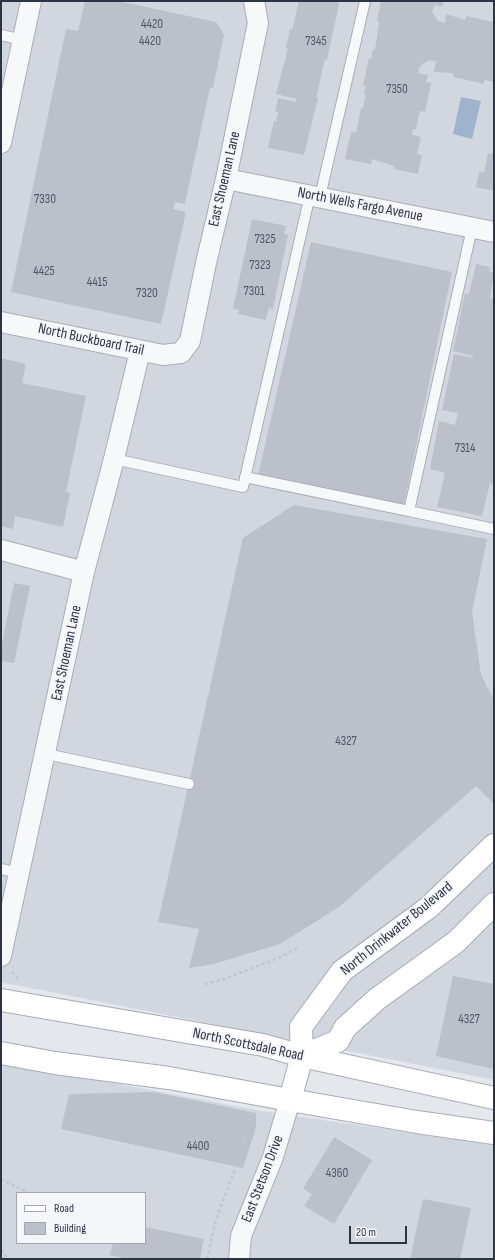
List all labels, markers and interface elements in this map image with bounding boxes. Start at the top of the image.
house number: 4420 [141,17,163,33]
house number: 4420 [139,34,161,50]
house number: 7345 [305,34,327,50]
house number: 7350 [386,82,408,98]
street label: East Shoeman Lane [205,130,245,228]
street label: North Wells Fargo Avenue [296,184,424,226]
house number: 7330 [34,192,56,208]
house number: 7325 [254,232,276,248]
house number: 7323 [249,258,271,274]
house number: 4425 [33,264,55,280]
house number: 4415 [87,275,107,291]
house number: 7301 [243,284,265,300]
house number: 7320 [136,286,158,302]
street label: North Buckboard Trail [36,320,146,360]
house number: 7314 [455,441,475,457]
street label: East Shoeman Lane [48,604,86,702]
house number: 4327 [335,734,357,750]
street label: North Drinkwater Boulevard [337,878,457,980]
house number: 4327 [458,1012,480,1028]
street label: North Scottsdale Road [191,1024,305,1066]
street label: East Stetson Drive [238,1133,288,1225]
house number: 4400 [187,1139,209,1155]
house number: 4360 [326,1166,348,1182]
legend [16,1192,146,1244]
text: Road [54,1201,74,1216]
scale bar [351,1218,409,1244]
text: Building [54,1221,86,1236]
text: 20 m [356,1225,376,1240]

